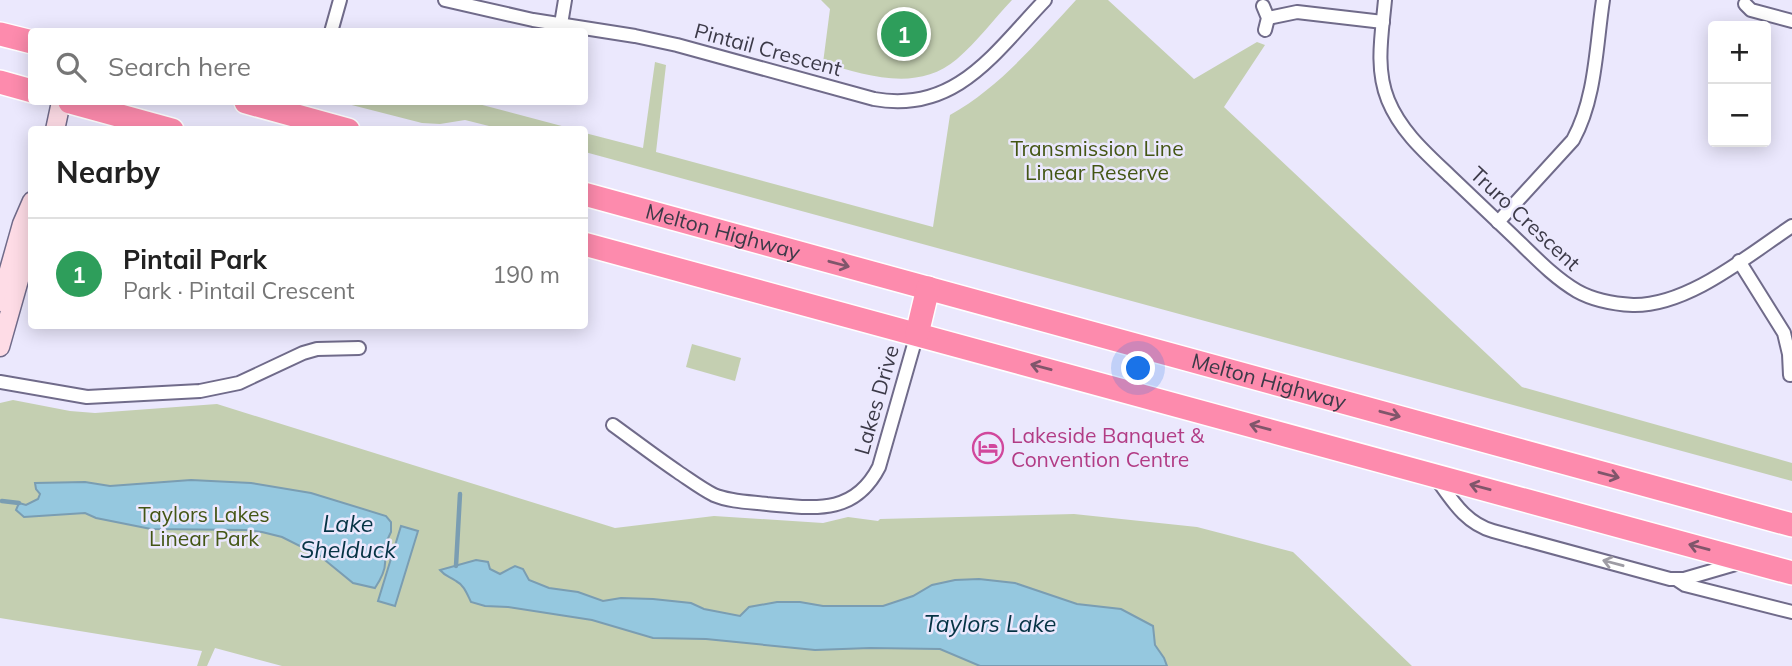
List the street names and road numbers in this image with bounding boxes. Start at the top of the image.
street label: Pintail Crescent [692,17,845,81]
street label: Truro Crescent [1465,161,1586,276]
street label: Melton Highway [643,198,803,265]
street label: Lakes Drive [848,342,904,457]
street label: Melton Highway [1189,347,1349,414]

